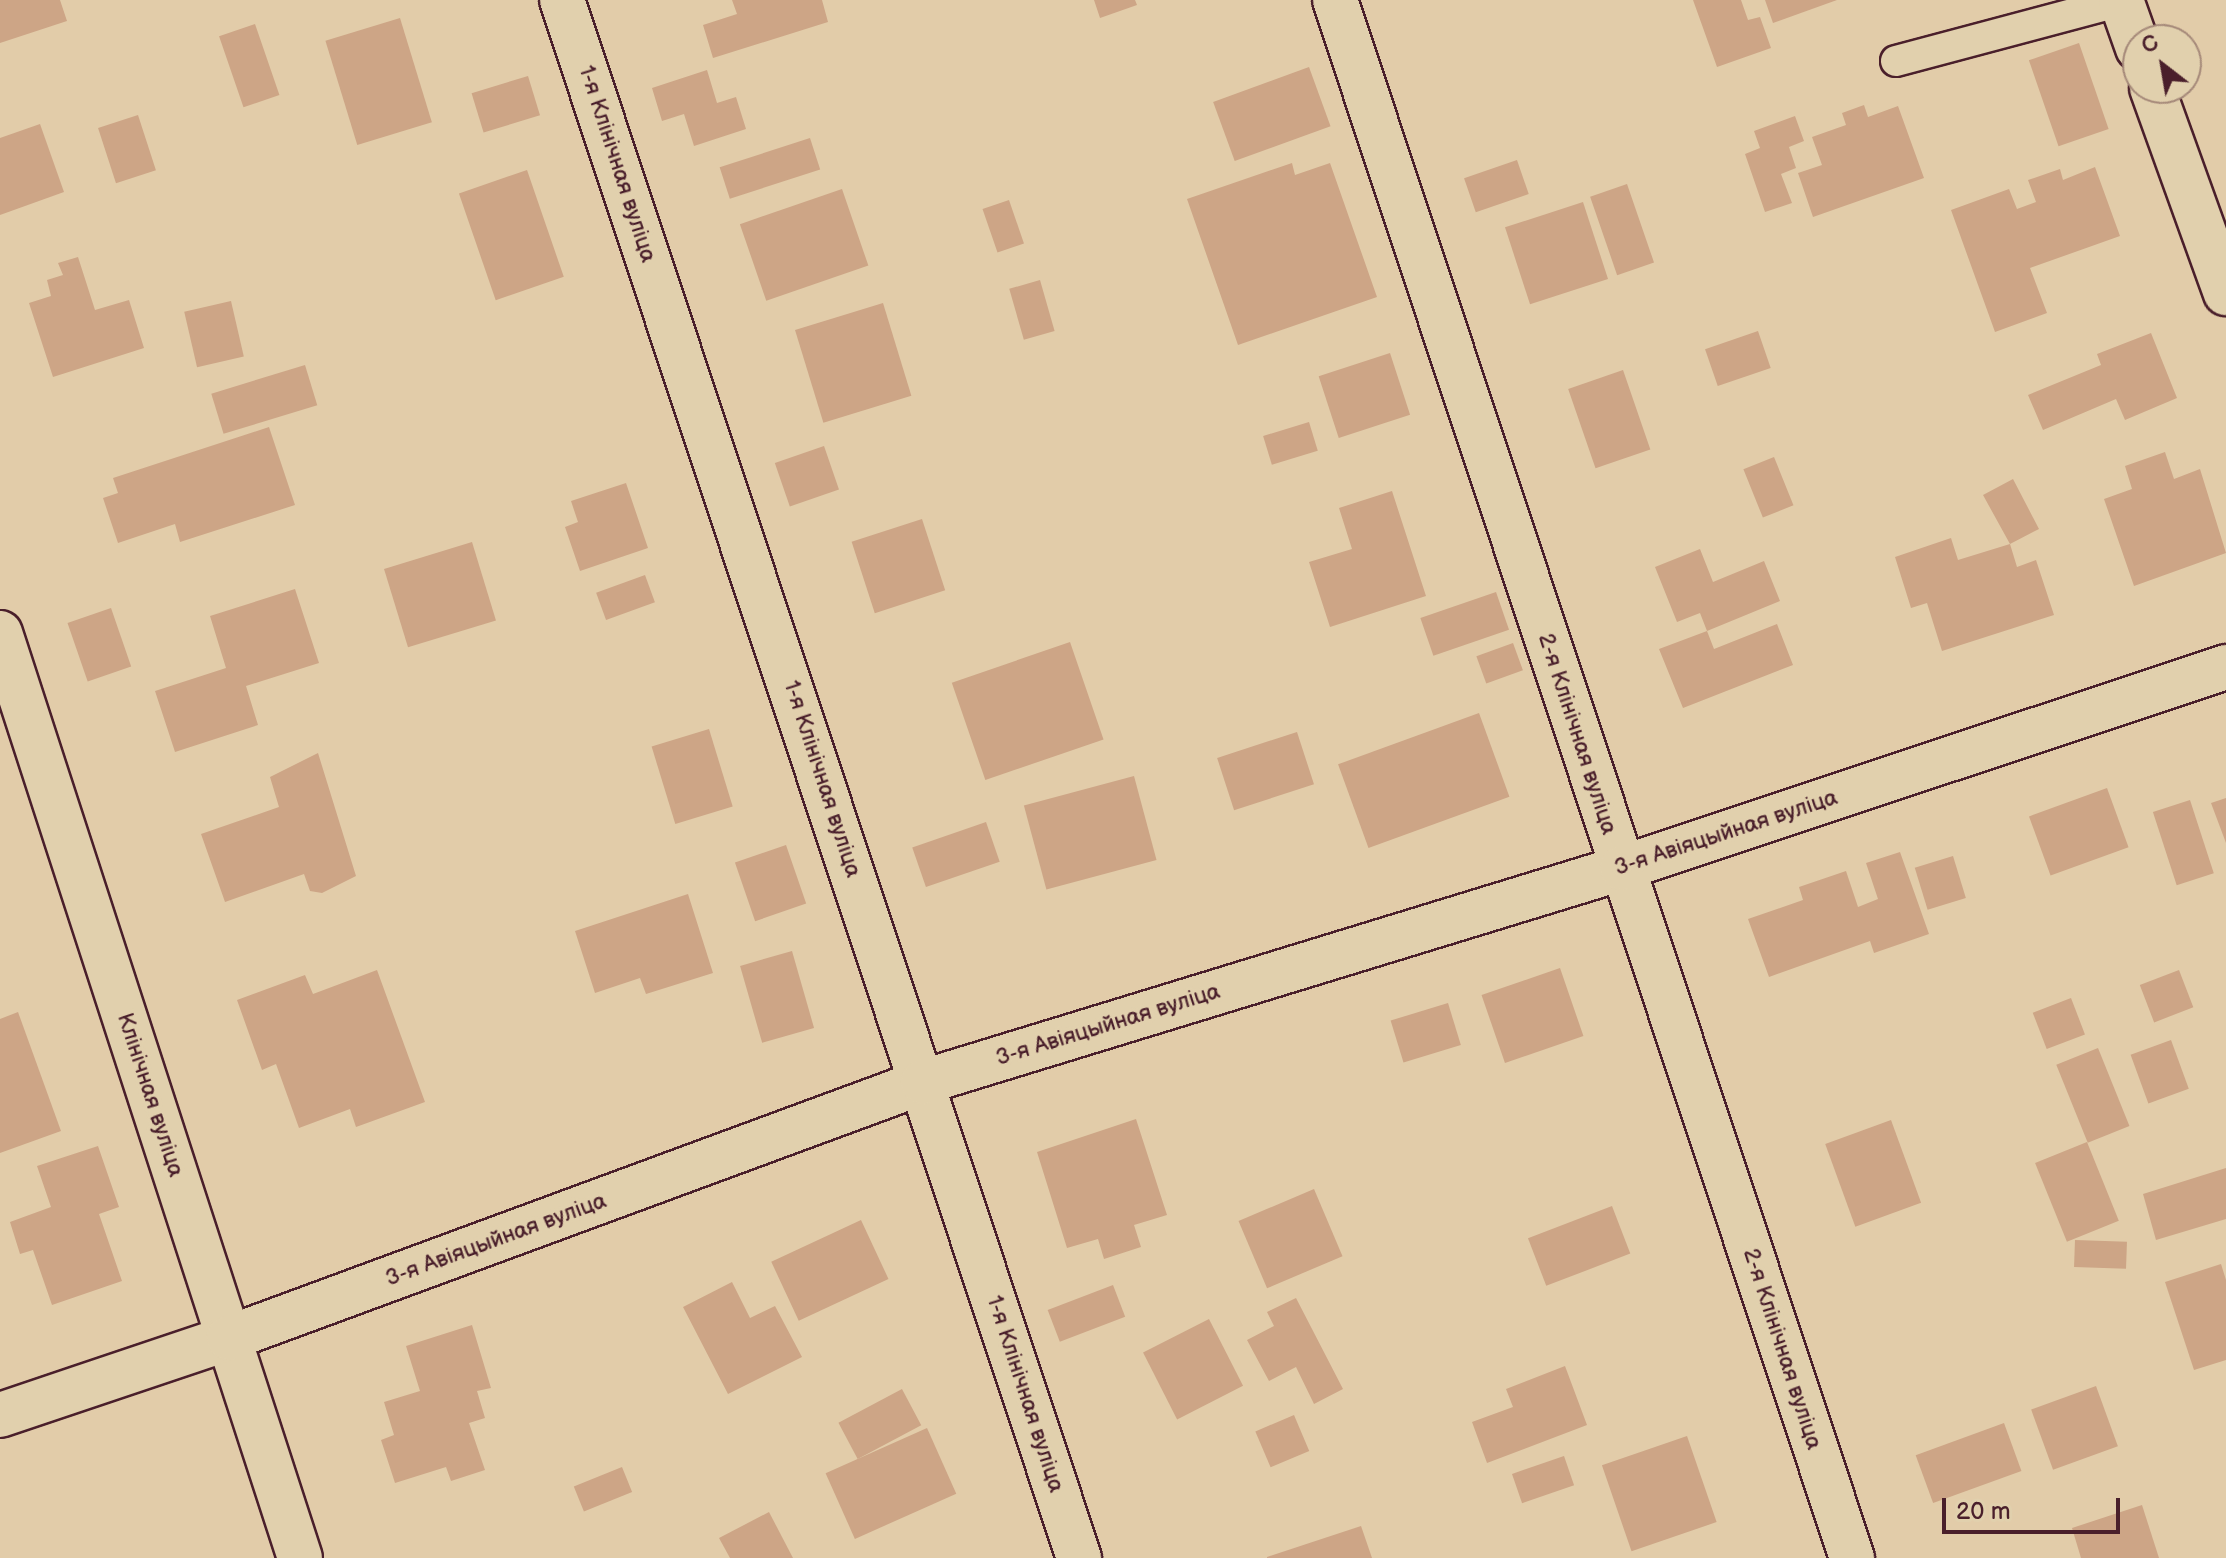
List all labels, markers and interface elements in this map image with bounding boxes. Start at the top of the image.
north arrow [2122,24,2202,104]
text: С [2137,29,2164,60]
street label: 1-я Клінічная вуліца [573,62,661,266]
street label: 2-я Клінічная вуліца [1532,630,1622,838]
street label: 1-я Клінічная вуліца [778,677,866,881]
street label: 3-я Авіяцыйная вуліца [1611,784,1841,882]
street label: 3-я Авіяцыйная вуліца [993,978,1223,1072]
street label: Клінічная вуліца [111,1010,189,1180]
street label: 3-я Авіяцыйная вуліца [382,1188,610,1292]
street label: 2-я Клінічная вуліца [1737,1245,1827,1453]
street label: 1-я Клінічная вуліца [981,1292,1069,1496]
scale bar [1946,1482,2124,1532]
text: 20 m [1956,1497,2011,1526]

